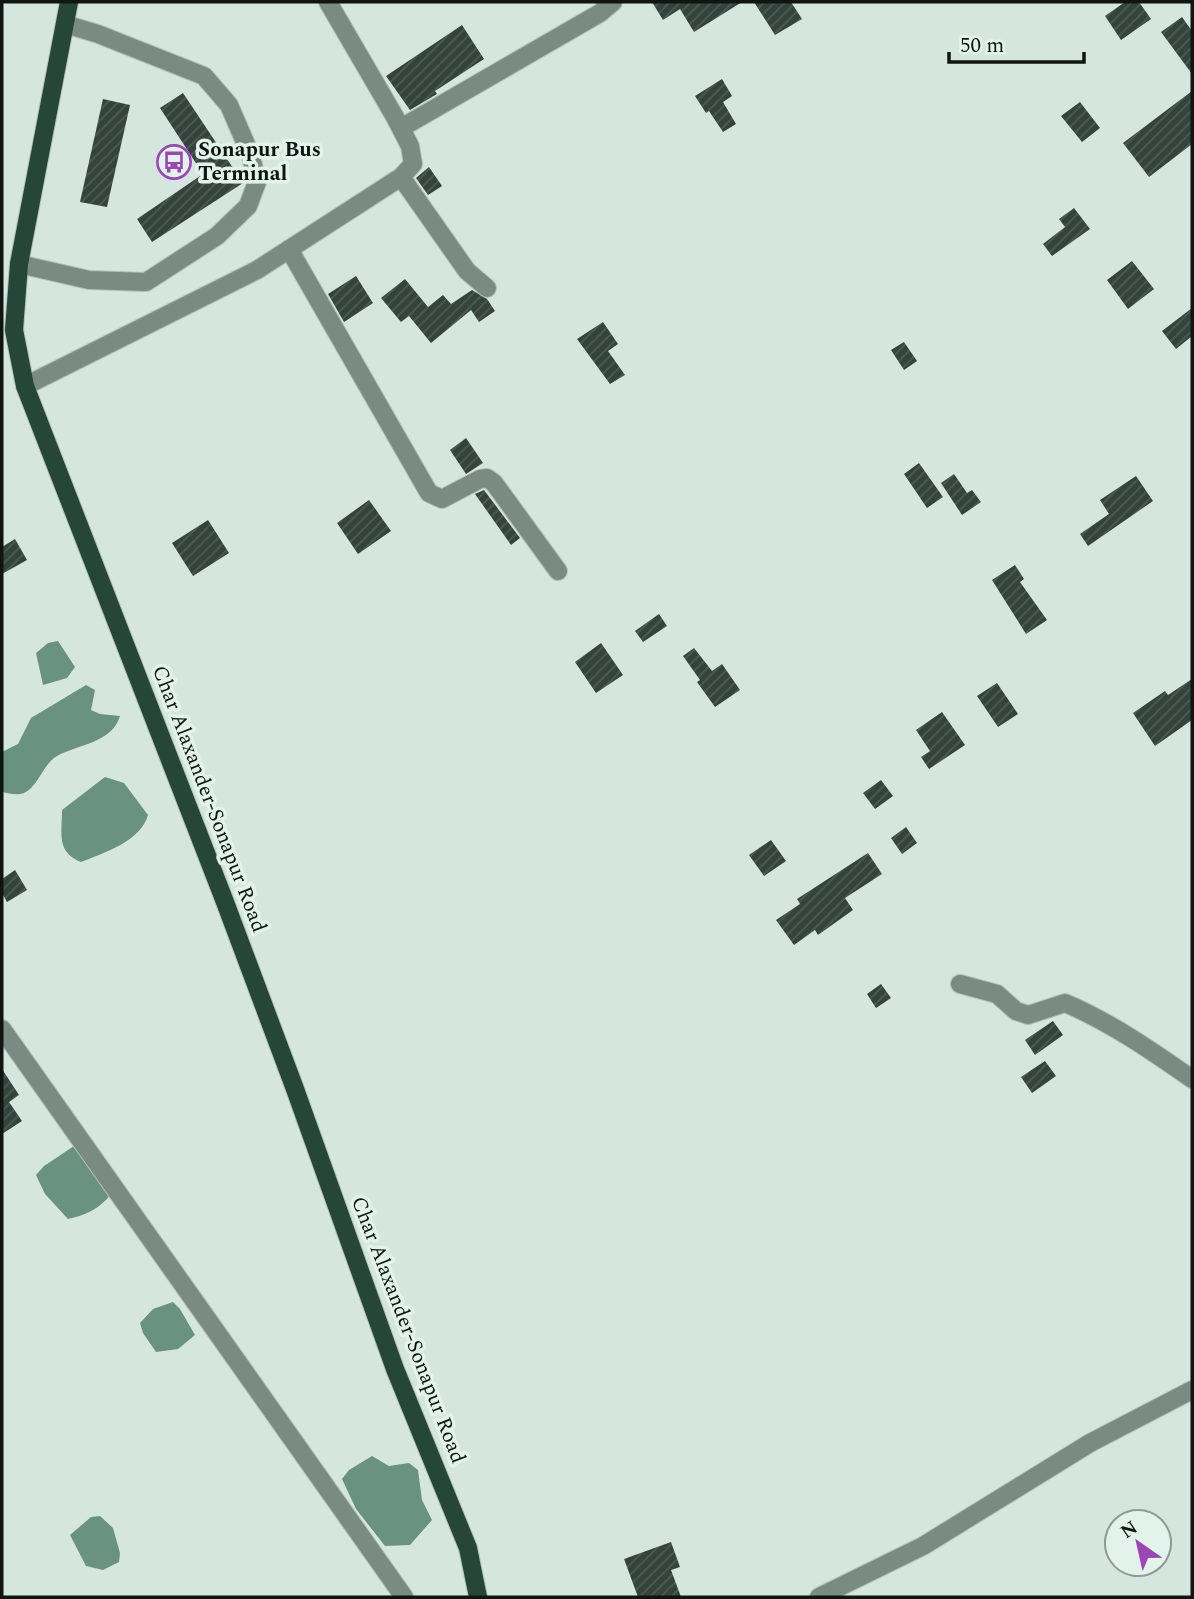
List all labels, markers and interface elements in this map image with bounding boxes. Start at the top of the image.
scale bar [949,21,1084,65]
text: 50 m [960,30,1004,62]
place label: Sonapur Bus Terminal [198,134,321,190]
bus stop icon: Sonapur Bus Terminal [155,143,193,181]
street label: Char Alaxander-Sonapur Road [143,661,275,937]
street label: Char Alaxander-Sonapur Road [342,1192,474,1468]
north arrow [1103,1508,1173,1578]
text: N [1115,1514,1144,1547]

